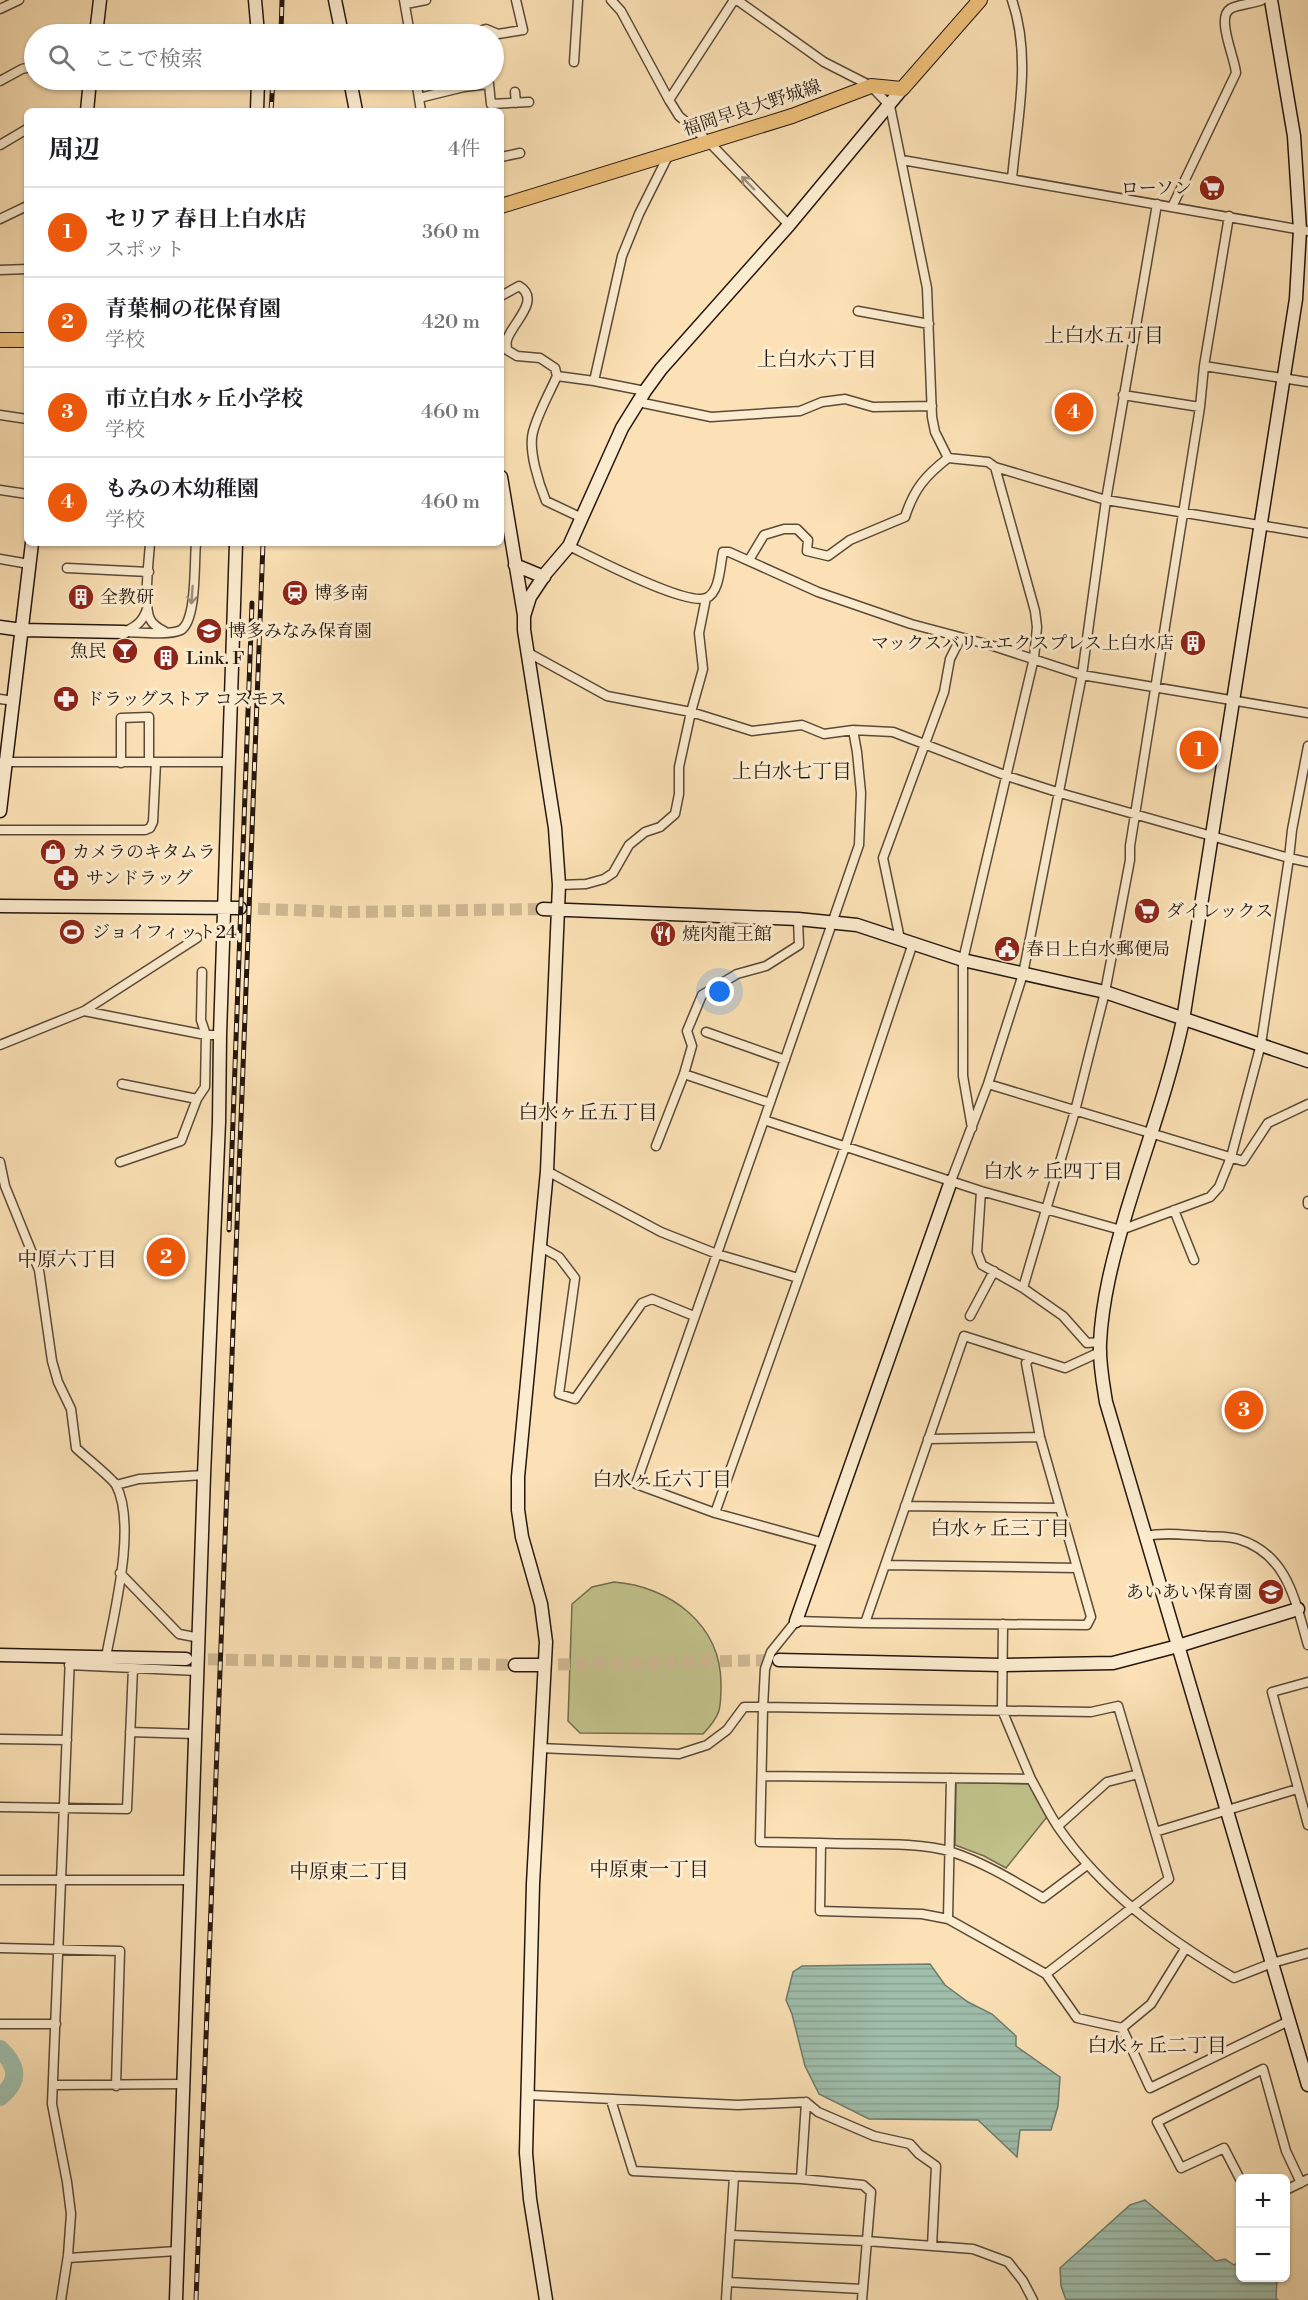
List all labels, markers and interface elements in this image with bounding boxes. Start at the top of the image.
search box [24,24,504,90]
icon: search [45,41,78,74]
text: ここで検索 [93,46,203,73]
street label: 福岡早良大野城線 [680,75,824,141]
text: 周辺 [48,134,100,166]
text: 4件 [448,137,480,162]
supermarket icon: ローソン [1197,173,1227,203]
one-way arrow [741,176,755,191]
place label: ローソン [1121,177,1192,200]
text: セリア 春日上白水店 [105,206,307,233]
text: 1 [63,220,72,245]
text: 360 m [422,220,480,245]
text: スポット [105,238,185,263]
text: 青葉桐の花保育園 [105,296,281,323]
text: 2 [61,310,74,335]
text: 420 m [422,310,480,335]
district label: 上白水五丁目 [1044,324,1164,349]
text: 学校 [105,328,145,353]
district label: 上白水六丁目 [757,348,877,373]
text: 市立白水ヶ丘小学校 [105,386,303,413]
pin: 4 [1054,390,1094,434]
text: 3 [61,400,74,425]
text: 460 m [421,400,480,425]
text: 学校 [105,418,145,443]
text: もみの木幼稚園 [105,476,259,503]
text: 4 [61,490,74,515]
text: 460 m [421,490,480,515]
text: 学校 [105,508,145,533]
station icon: 博多南 [280,578,310,608]
building icon: 全教研 [66,582,96,612]
place label: 博多南 [314,582,368,605]
one-way arrow [187,585,198,605]
place label: 全教研 [100,586,154,609]
school or university icon: 博多みなみ保育園 [194,616,224,646]
place label: 博多みなみ保育園 [228,620,372,643]
building icon: マックスバリュエクスプレス上白水店 [1178,628,1208,658]
place label: マックスバリュエクスプレス上白水店 [871,632,1174,655]
bar icon: 魚民 [110,636,140,666]
place label: 魚民 [70,640,106,663]
building icon: Link. F [151,643,181,673]
place label: Link. F [186,647,245,670]
pharmacy icon: ドラッグストア コスモス [51,684,81,714]
place label: ドラッグストア コスモス [86,688,287,711]
pin: 1 [1180,728,1218,772]
district label: 上白水七丁目 [732,760,852,785]
shop icon: カメラのキタムラ [38,837,68,867]
place label: カメラのキタムラ [72,841,216,864]
pharmacy icon: サンドラッグ [51,863,81,893]
place label: サンドラッグ [86,867,193,890]
supermarket icon: ダイレックス [1132,896,1162,926]
place label: ダイレックス [1166,900,1273,923]
sports icon: ジョイフィット24 [57,917,87,947]
restaurant icon: 焼肉龍王館 [648,919,678,949]
place label: ジョイフィット24 [92,921,237,944]
place label: 焼肉龍王館 [682,923,772,946]
public building icon: 春日上白水郵便局 [992,934,1022,964]
place label: 春日上白水郵便局 [1026,938,1170,961]
your location [705,977,734,1006]
district label: 白水ヶ丘五丁目 [518,1101,658,1126]
district label: 白水ヶ丘四丁目 [983,1160,1123,1185]
pin: 2 [146,1234,186,1280]
district label: 中原六丁目 [17,1248,117,1273]
pin: 3 [1224,1388,1264,1432]
district label: 白水ヶ丘六丁目 [592,1468,732,1493]
district label: 白水ヶ丘三丁目 [930,1517,1070,1542]
school or university icon: あいあい保育園 [1256,1577,1286,1607]
place label: あいあい保育園 [1126,1581,1252,1604]
district label: 中原東一丁目 [589,1858,709,1883]
district label: 中原東二丁目 [289,1860,409,1885]
district label: 白水ヶ丘二丁目 [1087,2034,1227,2059]
map controls [1236,2174,1290,2282]
button: + [1236,2174,1290,2228]
button: − [1236,2228,1290,2282]

